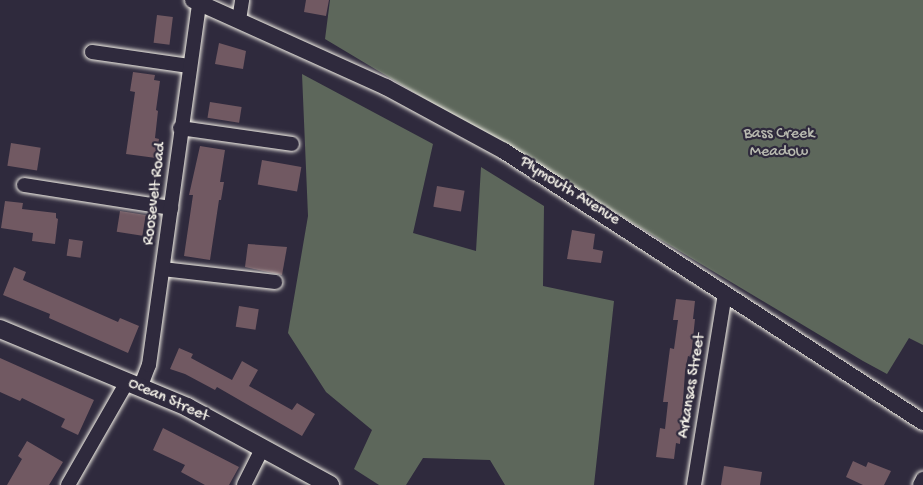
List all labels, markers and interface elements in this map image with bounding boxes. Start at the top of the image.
park label: Bass Creek Meadow [744,125,814,163]
street label: Roosevelt Road [140,142,172,246]
street label: Plymouth Avenue [515,154,623,230]
street label: Arkansas Street [675,332,711,440]
street label: Ocean Street [125,375,211,427]

